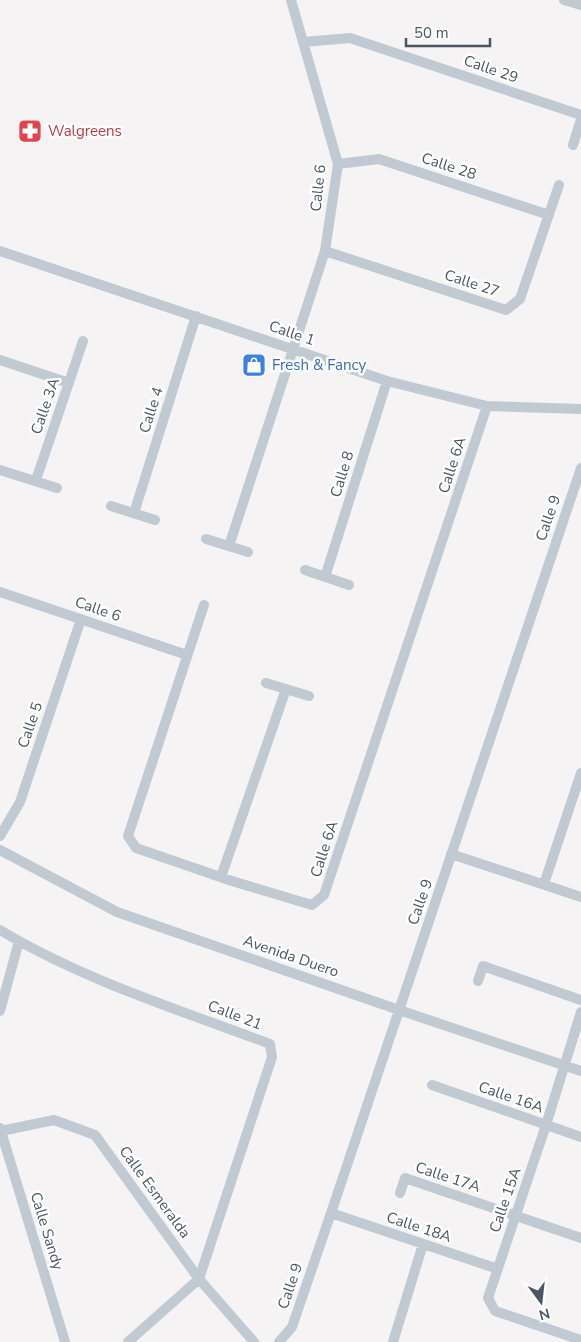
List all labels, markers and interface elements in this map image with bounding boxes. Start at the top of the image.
scale bar [406,15,490,47]
text: 50 m [414,23,449,43]
street label: Calle 29 [461,50,521,88]
pharmacy icon: Walgreens [17,118,43,144]
place label: Walgreens [48,121,122,141]
street label: Calle 28 [419,148,479,184]
street label: Calle 6 [306,163,330,213]
street label: Calle 27 [442,265,502,301]
street label: Calle 1 [266,316,318,350]
shop icon: Fresh & Fancy [241,352,267,378]
place label: Fresh & Fancy [272,355,367,375]
street label: Calle 3A [26,375,64,437]
street label: Calle 4 [134,384,168,436]
street label: Calle 6A [433,434,471,496]
street label: Calle 8 [325,448,359,500]
street label: Calle 9 [531,492,565,544]
street label: Calle 6 [72,592,124,626]
street label: Calle 5 [13,699,47,751]
street label: Calle 6A [305,818,343,880]
street label: Calle 9 [403,876,437,928]
street label: Avenida Duero [241,930,341,982]
street label: Calle 21 [205,996,265,1034]
street label: Calle 16A [476,1077,546,1117]
street label: Calle Esmeralda [115,1142,195,1242]
street label: Calle 17A [413,1157,483,1197]
street label: Calle 15A [485,1165,525,1235]
street label: Calle Sandy [26,1190,68,1273]
street label: Calle 18A [384,1207,454,1247]
street label: Calle 9 [273,1260,307,1312]
north arrow [516,1277,566,1327]
text: N [537,1304,552,1325]

